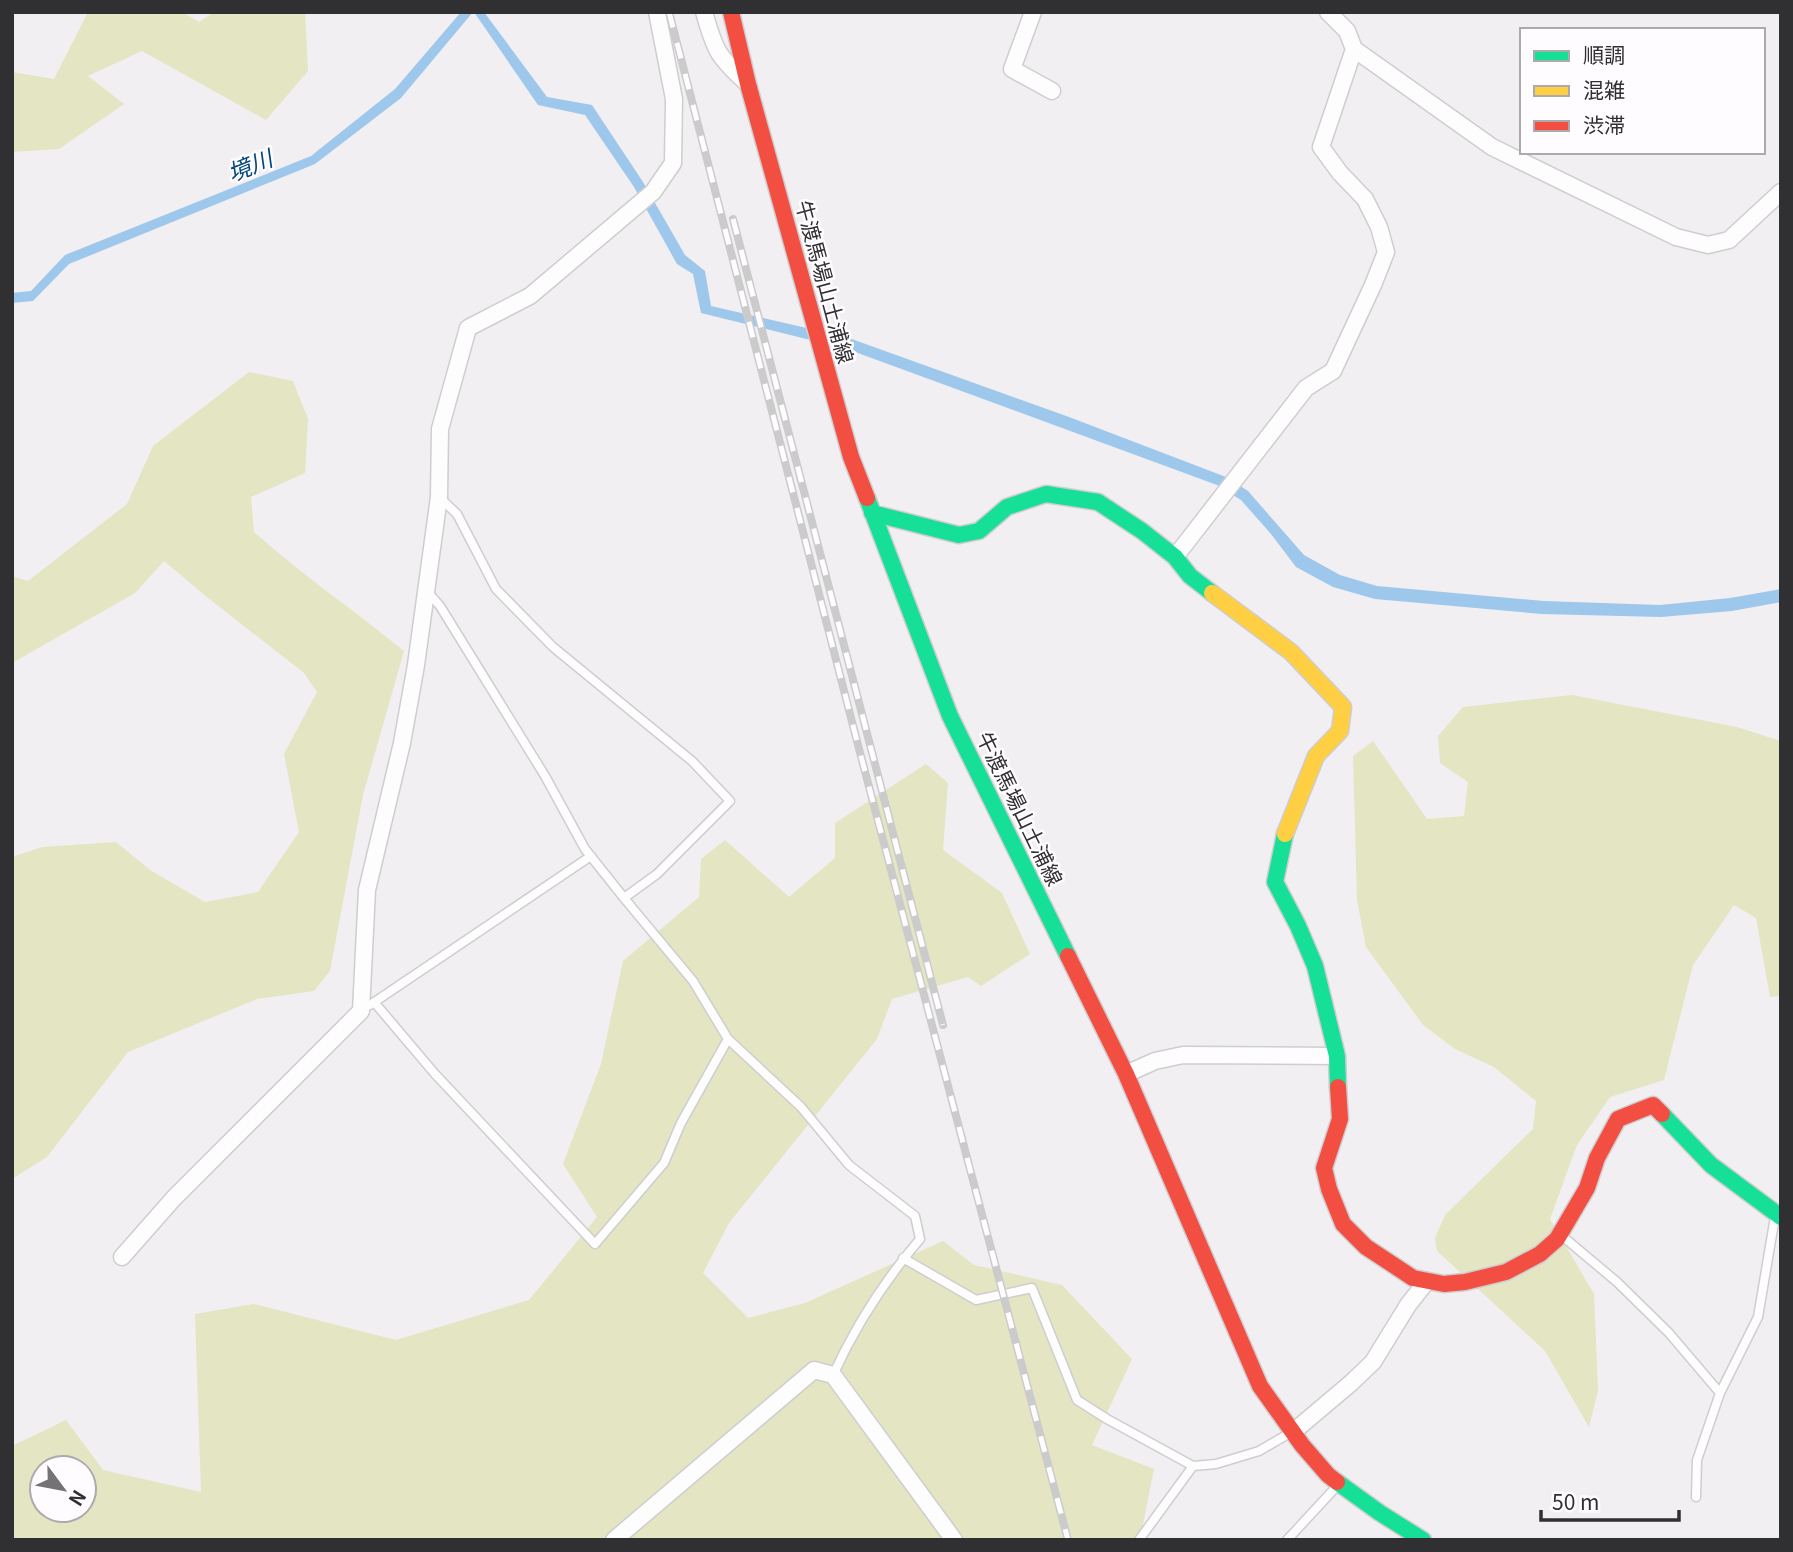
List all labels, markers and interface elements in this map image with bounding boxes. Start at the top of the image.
legend [1520,28,1765,154]
text: 順調 [1583,39,1625,69]
text: 混雑 [1583,74,1625,104]
text: 渋滞 [1583,109,1625,139]
water label: 境川 [222,139,280,189]
street label: 牛渡馬場山土浦線 [790,196,862,367]
street label: 牛渡馬場山土浦線 [970,726,1071,890]
north arrow [28,1454,98,1524]
scale bar [1541,1478,1679,1522]
text: N [63,1486,94,1512]
text: 50 m [1552,1486,1599,1516]

